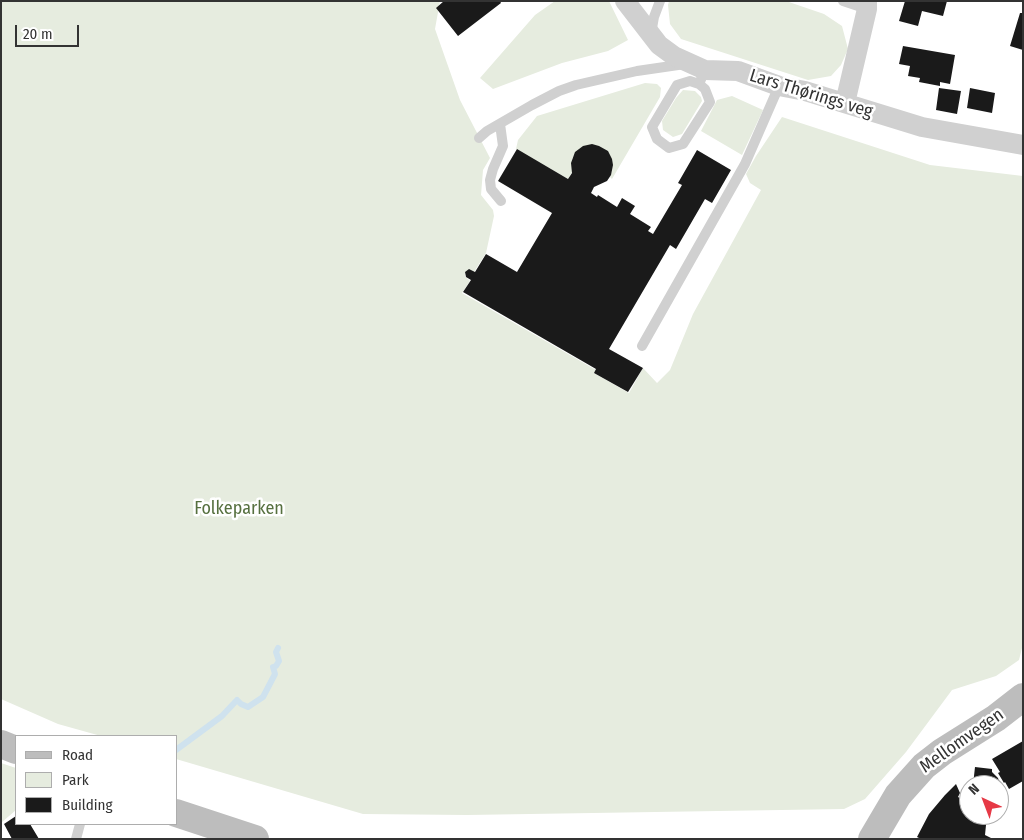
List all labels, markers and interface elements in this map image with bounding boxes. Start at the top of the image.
scale bar [18,15,81,47]
text: 20 m [23,25,53,43]
street label: Lars Thørings veg [747,65,875,123]
park label: Folkeparken [194,498,284,520]
street label: Mellomvegen [916,704,1008,778]
legend [15,735,178,825]
text: Road [62,746,93,764]
text: Park [62,771,89,789]
north arrow [959,775,1009,825]
text: N [965,780,983,798]
text: Building [62,796,113,814]

